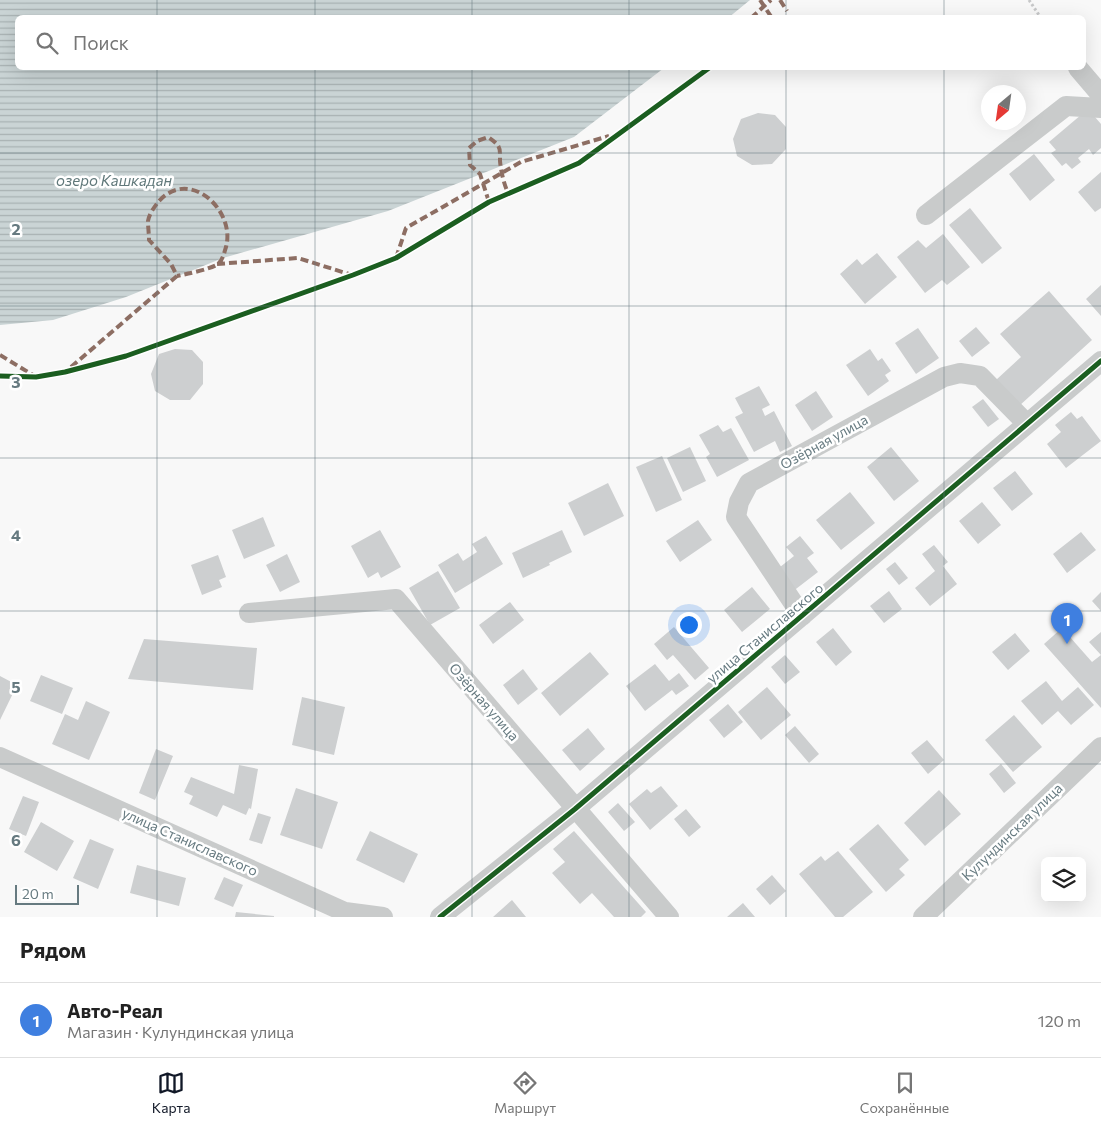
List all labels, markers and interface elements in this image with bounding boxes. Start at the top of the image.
search box [15,15,1086,70]
icon: search [33,29,61,57]
text: Поиск [73,31,129,54]
north arrow [981,85,1026,130]
water label: озеро Кашкадан [56,171,172,189]
text: 2 [11,219,21,238]
text: 3 [11,372,21,391]
street label: Озёрная улица [777,411,870,473]
text: 4 [11,525,21,544]
street label: улица Станиславского [703,579,826,686]
pin: 1 [1051,603,1083,644]
your location [676,612,702,638]
street label: Озёрная улица [446,659,523,744]
text: 5 [11,677,21,696]
street label: Кулундинская улица [958,779,1065,884]
street label: улица Станиславского [120,804,261,879]
text: 6 [11,830,21,849]
map controls [1041,857,1086,902]
button: layers [1041,857,1086,902]
scale bar [15,882,79,905]
text: 20 m [22,885,54,902]
text: Рядом [20,937,86,962]
text: Авто-Реал [67,999,163,1022]
text: 1 [32,1011,40,1030]
text: 120 m [1038,1011,1081,1030]
text: Магазин · Кулундинская улица [67,1022,294,1041]
tab: Карта [152,1069,190,1116]
tab: Маршрут [494,1069,556,1116]
tab: Сохранённые [860,1069,949,1116]

